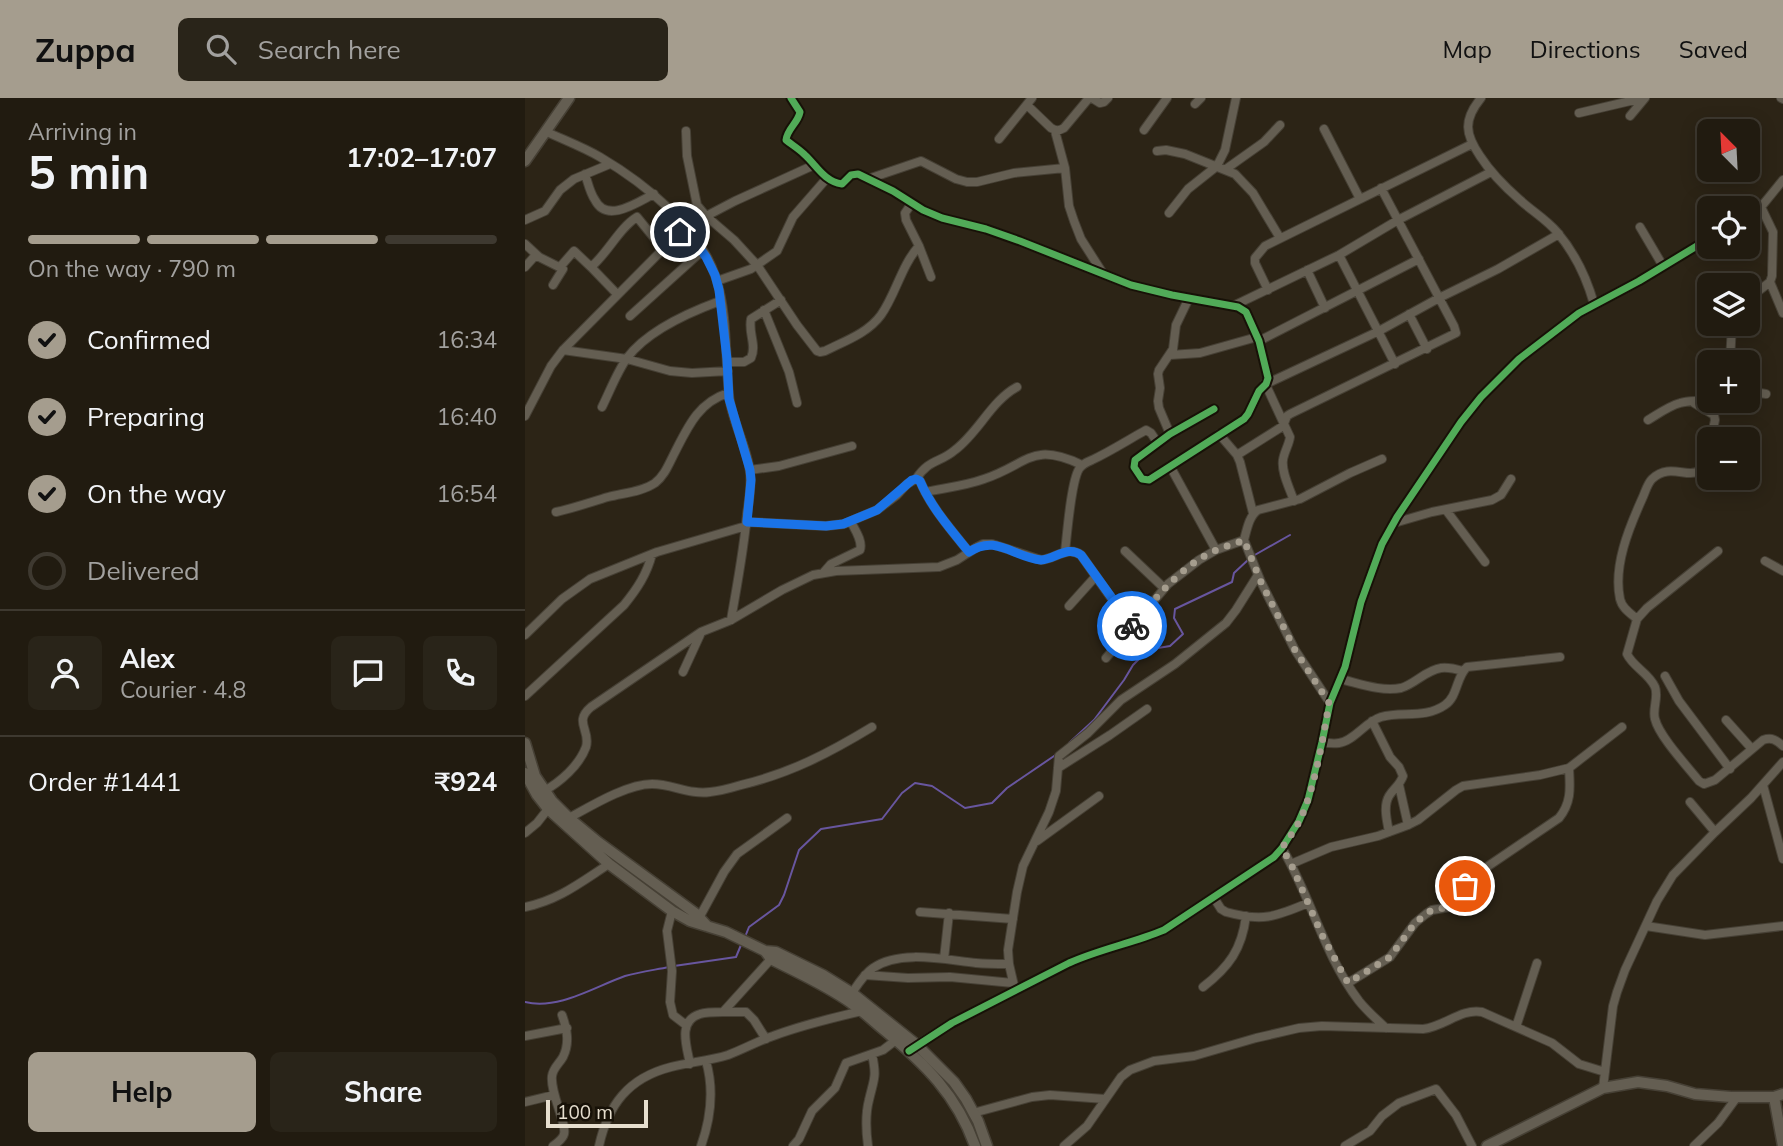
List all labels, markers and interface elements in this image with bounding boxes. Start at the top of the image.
search box [178,18,668,81]
text: Zuppa [35,29,136,70]
icon: search [202,30,240,68]
text: Search here [258,33,401,66]
text: Map [1442,34,1492,64]
text: Directions [1530,34,1641,64]
text: Saved [1679,34,1748,64]
text: Arriving in [28,117,137,146]
north arrow [1697,119,1761,182]
map controls [1697,119,1760,490]
text: 17:02–17:07 [346,141,497,174]
text: 5 min [28,143,149,201]
button: locate [1697,196,1760,259]
pin [650,202,710,262]
icon: home [661,213,699,251]
text: On the way · 790 m [28,254,236,283]
button: layers [1697,273,1760,336]
icon: check [28,321,66,359]
text: Confirmed [87,323,211,356]
text: 16:34 [437,325,497,354]
button: + [1697,350,1760,413]
icon: check [28,398,66,436]
text: Preparing [87,400,205,433]
text: 16:40 [437,402,497,431]
button: − [1697,427,1760,490]
icon: check [28,475,66,513]
text: On the way [87,477,226,510]
text: 16:54 [437,479,497,508]
text: Delivered [87,554,200,587]
courier [1097,591,1167,661]
icon: bike [1113,607,1151,645]
button: person [28,636,102,710]
button: chat [331,636,405,710]
button: phone [423,636,497,710]
text: Alex [120,642,175,675]
text: Courier · 4.8 [120,675,246,704]
text: Order #1441 [28,765,181,798]
text: ₹924 [435,765,497,798]
pin [1435,856,1495,916]
icon: bag [1446,867,1484,905]
button: Help [28,1052,256,1132]
button: Share [270,1052,497,1132]
scale bar [546,1097,647,1129]
text: 100 m [557,1100,613,1124]

